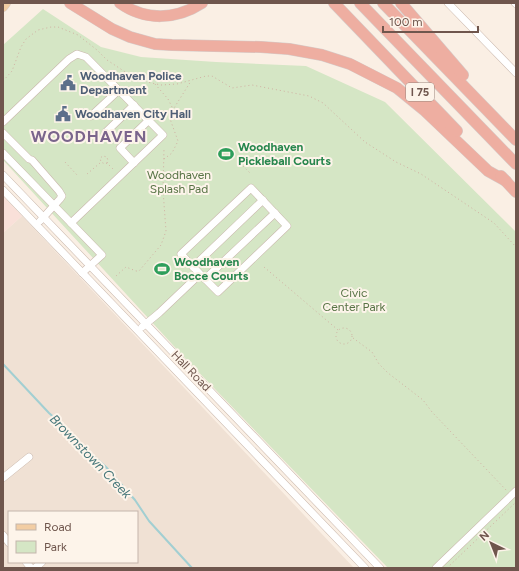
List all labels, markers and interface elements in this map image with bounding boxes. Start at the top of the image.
scale bar [383,8,478,34]
text: 100 m [389,15,423,29]
place label: Woodhaven Police Department [80,69,182,97]
public building icon: Woodhaven Police Department [59,74,77,92]
road number: I 75 [406,83,434,101]
public building icon: Woodhaven City Hall [54,105,72,123]
place label: Woodhaven City Hall [75,107,191,121]
district label: WOODHAVEN [31,127,147,146]
place label: Woodhaven Pickleball Courts [238,140,331,168]
sports icon: Woodhaven Pickleball Courts [217,145,235,163]
park label: Woodhaven Splash Pad [147,168,211,196]
place label: Woodhaven Bocce Courts [174,255,249,283]
sports icon: Woodhaven Bocce Courts [153,260,171,278]
park label: Civic Center Park [323,286,386,314]
street label: Hall Road [168,348,214,394]
water label: Brownstown Creek [47,411,135,502]
legend [8,511,138,563]
text: Road [44,520,72,534]
north arrow [471,523,511,563]
text: N [477,528,492,544]
text: Park [44,540,67,554]

